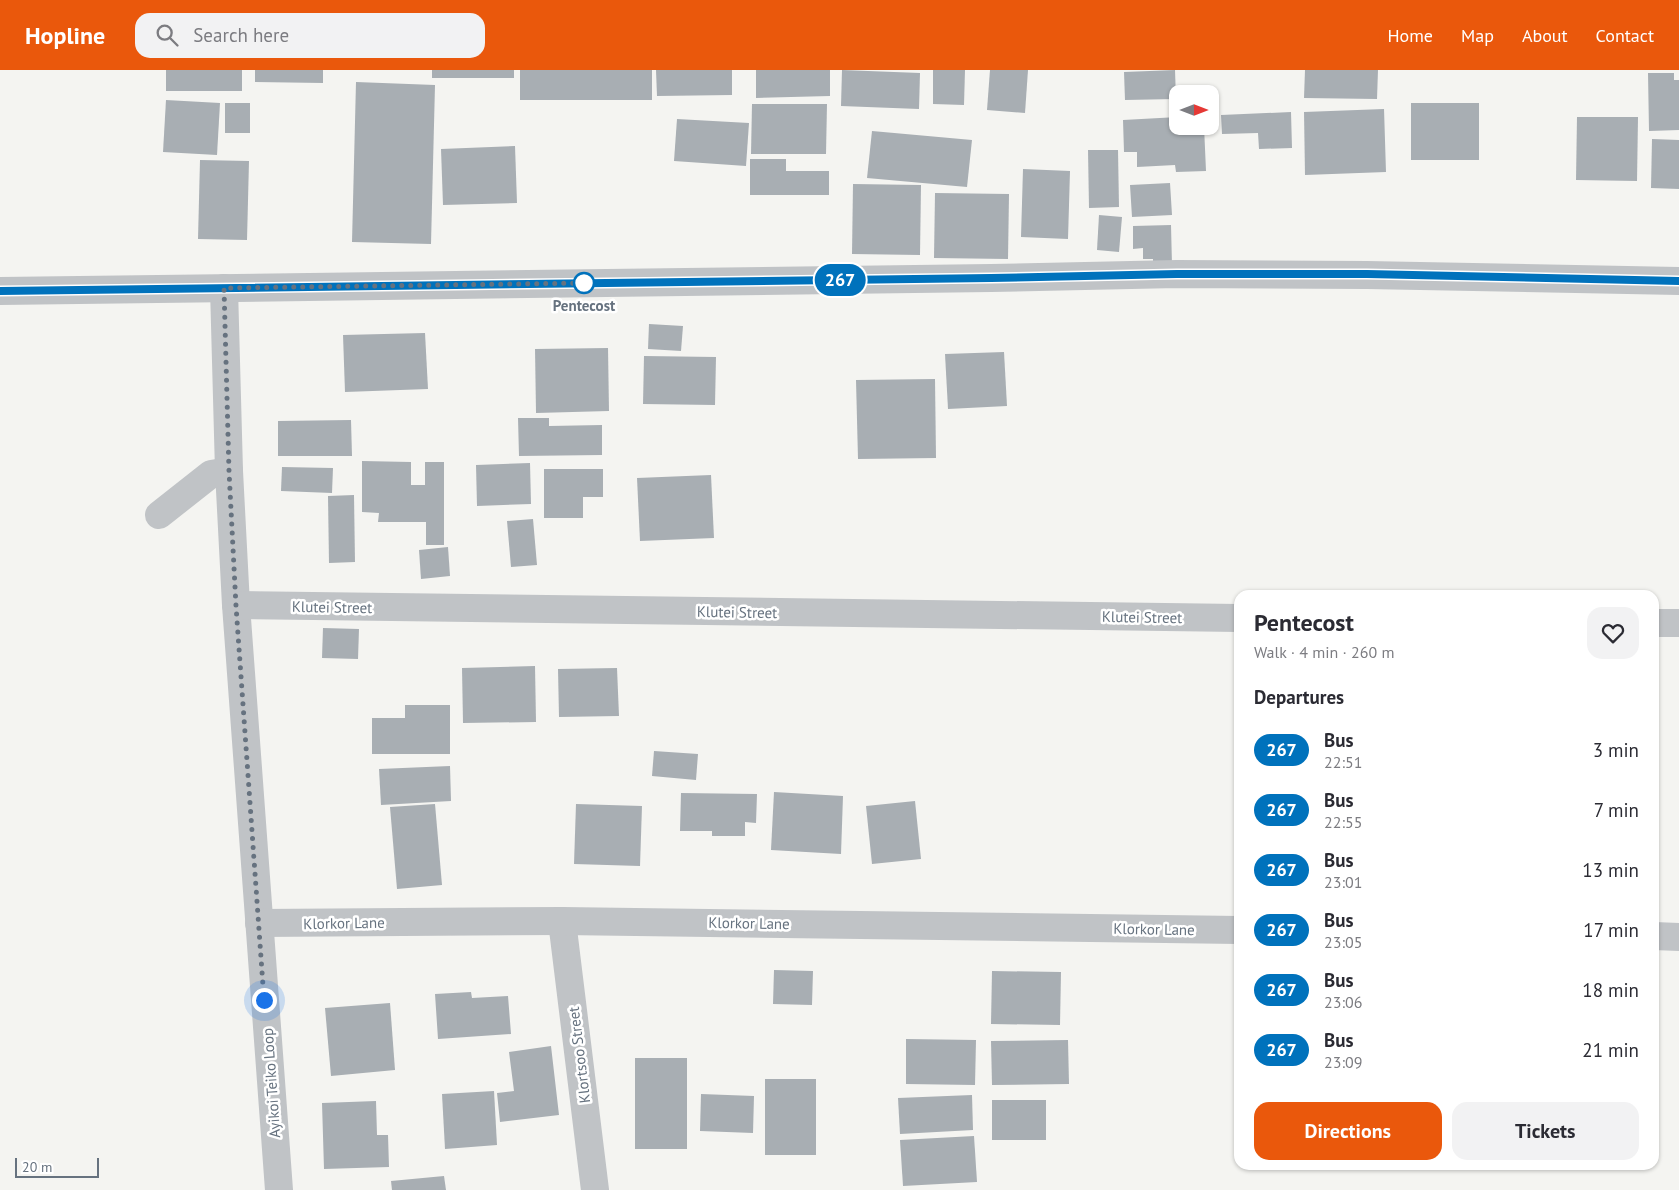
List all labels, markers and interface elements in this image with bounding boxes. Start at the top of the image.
search box [135,13,485,58]
text: Hopline [25,20,105,51]
icon: search [153,21,181,49]
text: Search here [193,23,289,47]
text: Home [1387,24,1433,47]
text: Map [1461,24,1494,47]
text: About [1522,24,1568,47]
text: Contact [1596,24,1654,47]
north arrow [1169,85,1219,135]
map controls [1169,85,1219,135]
line badge: 267 [811,264,869,296]
text: 267 [825,268,855,291]
marker: Pentecost [573,272,595,294]
place label: Pentecost [553,296,616,315]
street label: Klutei Street [292,597,372,617]
street label: Klutei Street [697,602,777,622]
street label: Klutei Street [1102,607,1182,627]
text: Pentecost [1254,607,1354,638]
button: heart [1587,607,1639,659]
text: Walk · 4 min · 260 m [1254,642,1394,662]
text: Departures [1254,685,1344,709]
text: Bus [1324,728,1353,752]
text: 267 [1266,738,1297,761]
text: 3 min [1593,738,1639,762]
text: 22:51 [1324,752,1362,772]
text: Bus [1324,788,1353,812]
text: 267 [1266,798,1297,821]
text: 7 min [1594,798,1639,822]
text: 22:55 [1324,812,1362,832]
text: Bus [1324,848,1353,872]
text: 267 [1266,858,1297,881]
text: 13 min [1582,858,1639,882]
text: 23:01 [1324,872,1362,892]
text: Bus [1324,908,1353,932]
street label: Klorkor Lane [303,913,385,933]
street label: Klorkor Lane [708,913,790,933]
text: 267 [1266,918,1297,941]
text: 17 min [1583,918,1639,942]
street label: Klorkor Lane [1113,919,1195,939]
text: 23:05 [1324,932,1362,952]
text: Bus [1324,968,1353,992]
text: 267 [1266,978,1297,1001]
text: 18 min [1582,978,1639,1002]
your location [252,988,277,1013]
text: 23:06 [1324,992,1362,1012]
street label: Klortsoo Street [564,1006,594,1104]
street label: Ayikoi Teiko Loop [258,1027,284,1139]
text: Bus [1324,1028,1353,1052]
text: 267 [1266,1038,1297,1061]
text: 21 min [1582,1038,1639,1062]
text: 23:09 [1324,1052,1362,1072]
button: Directions [1254,1102,1442,1160]
button: Tickets [1452,1102,1639,1160]
scale bar [15,1155,99,1178]
text: 20 m [22,1158,52,1176]

